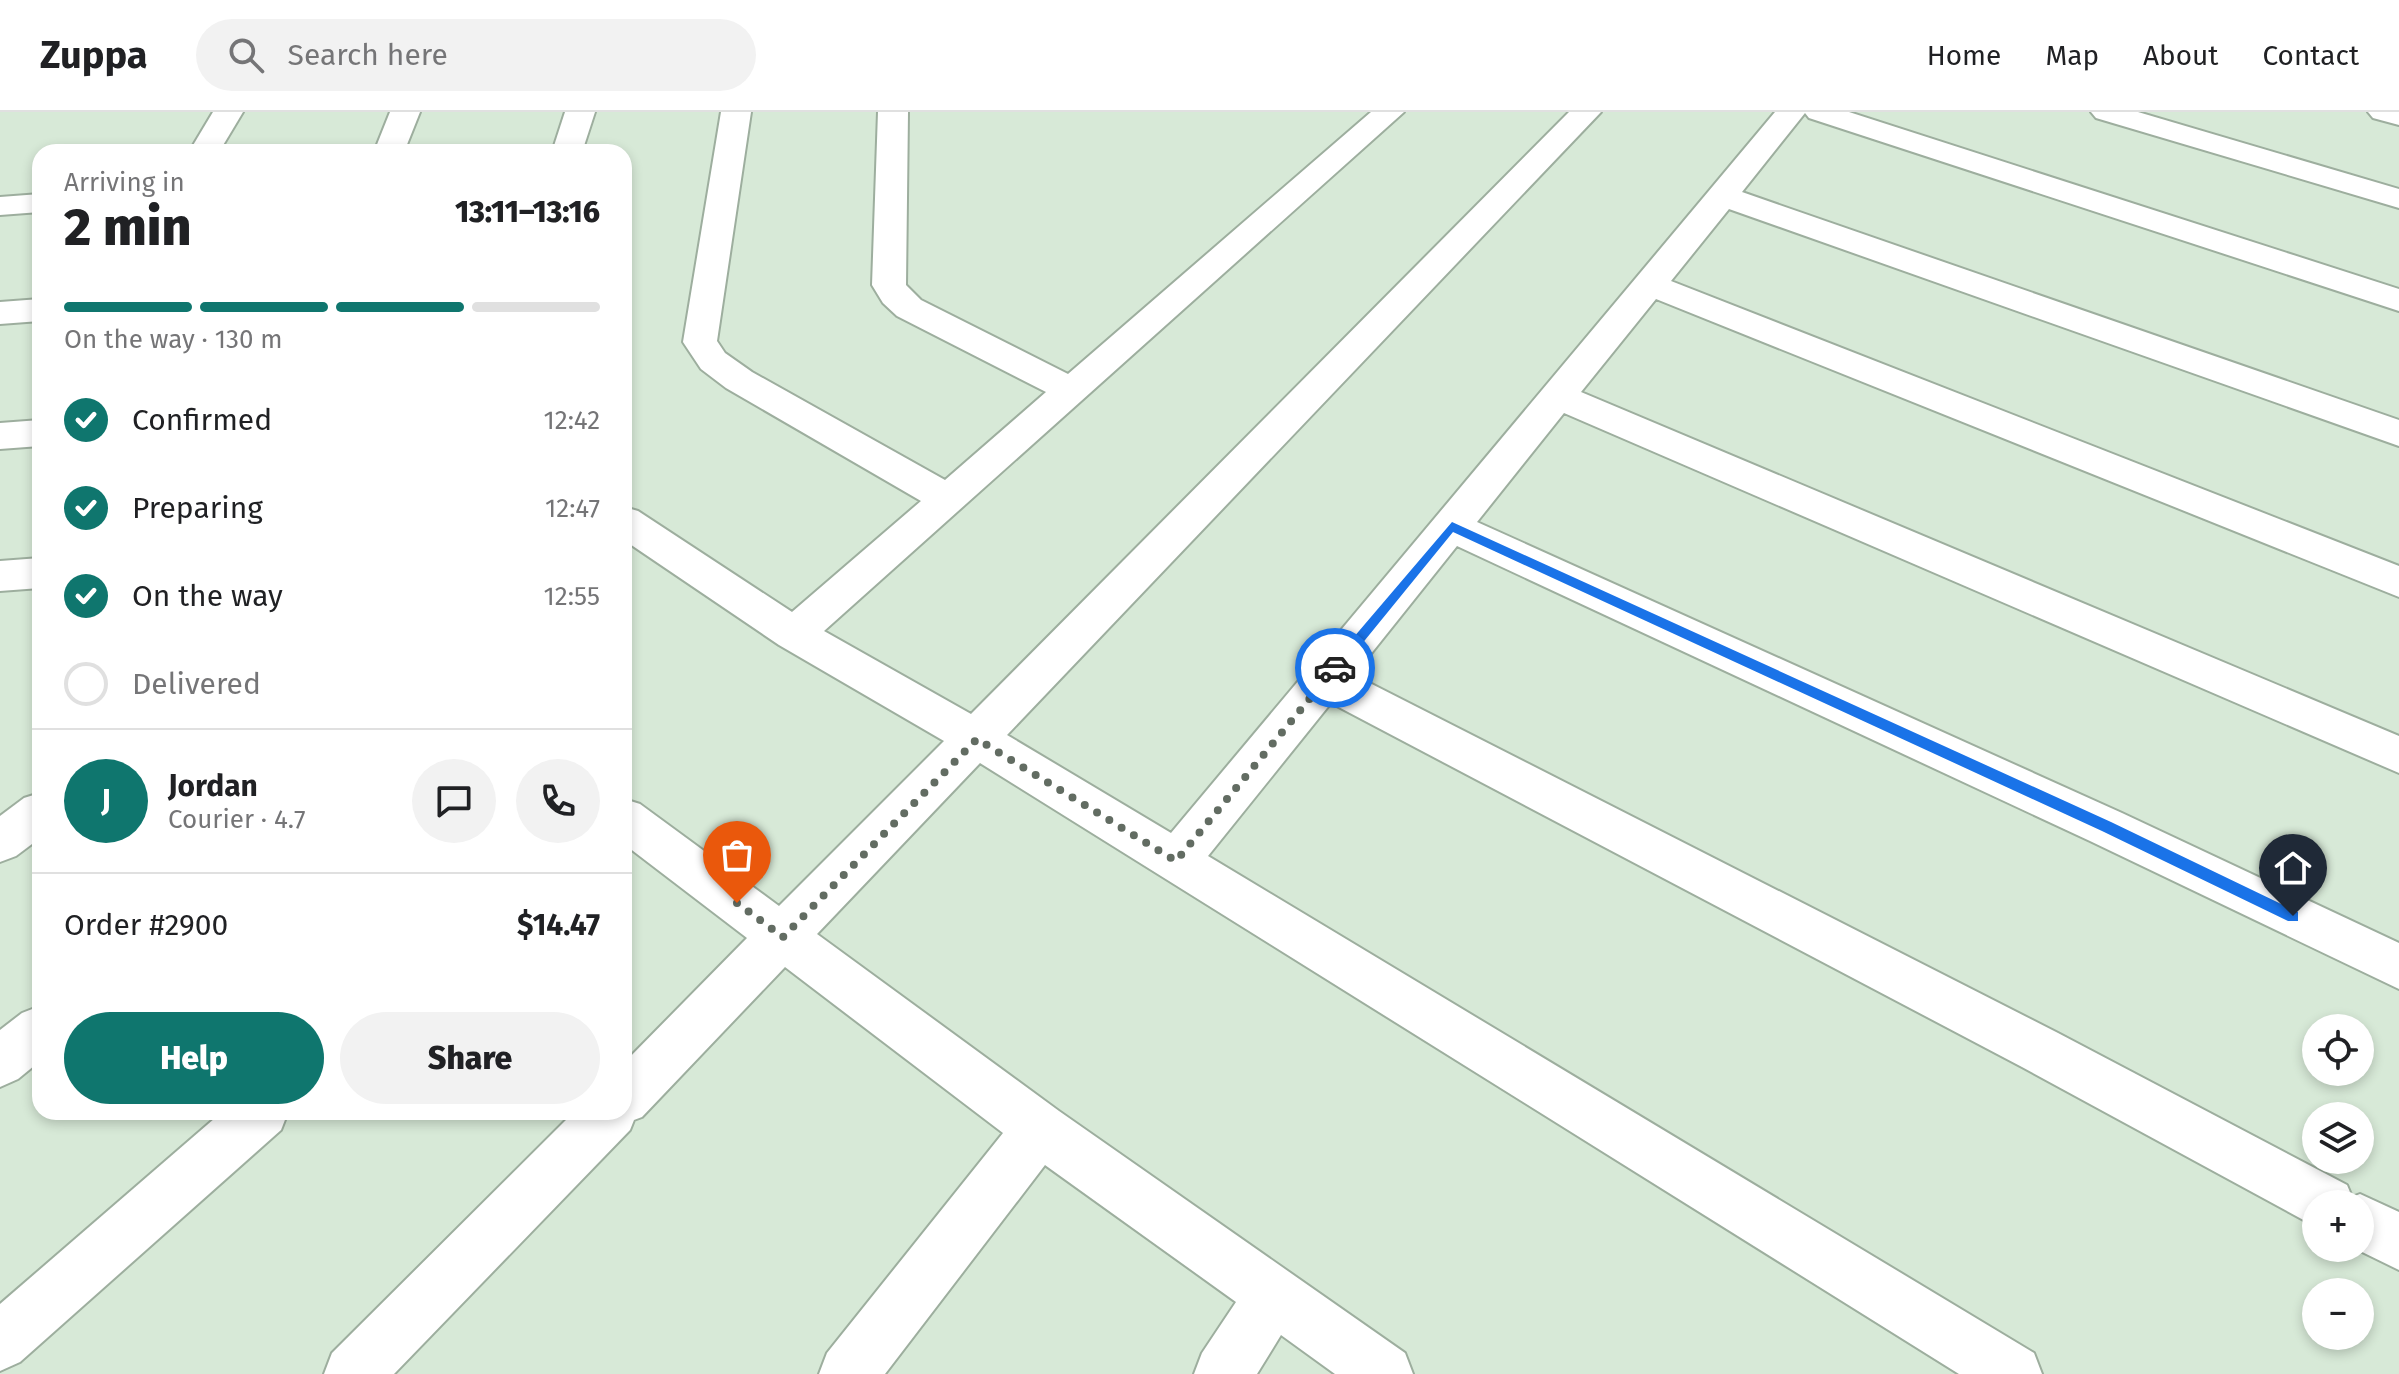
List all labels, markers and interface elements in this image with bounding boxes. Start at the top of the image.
search box [196,19,756,91]
text: Zuppa [40,32,148,78]
icon: search [224,33,268,77]
text: Search here [288,37,448,73]
text: Home [1927,39,2001,72]
text: Map [2045,39,2099,72]
text: About [2143,39,2218,72]
text: Contact [2262,39,2359,72]
text: Arriving in [64,167,185,198]
text: 13:11–13:16 [455,194,600,230]
text: 2 min [64,196,191,259]
text: On the way · 130 m [64,324,283,355]
icon: check [64,398,108,442]
text: Confirmed [132,402,272,438]
text: 12:42 [544,405,600,436]
icon: check [64,486,108,530]
text: Preparing [132,490,263,526]
text: 12:47 [545,493,600,524]
icon: check [64,574,108,618]
text: On the way [132,578,283,614]
text: 12:55 [544,581,600,612]
courier [1295,628,1375,708]
icon: car [1313,646,1357,690]
text: Delivered [132,666,261,702]
button: chat [412,759,496,843]
button: phone [516,759,600,843]
text: Jordan [168,768,258,804]
text: J [101,783,111,819]
text: Courier · 4.7 [168,804,306,835]
pin [703,821,771,903]
icon: bag [715,833,759,877]
pin [2259,834,2327,916]
icon: home [2271,846,2315,890]
text: Order #2900 [64,907,228,943]
text: $14.47 [517,907,600,943]
button: Help [64,1012,324,1104]
button: Share [340,1012,600,1104]
map controls [2302,1014,2374,1350]
button: locate [2302,1014,2374,1086]
button: layers [2302,1102,2374,1174]
button: + [2302,1190,2374,1262]
button: − [2302,1278,2374,1350]

